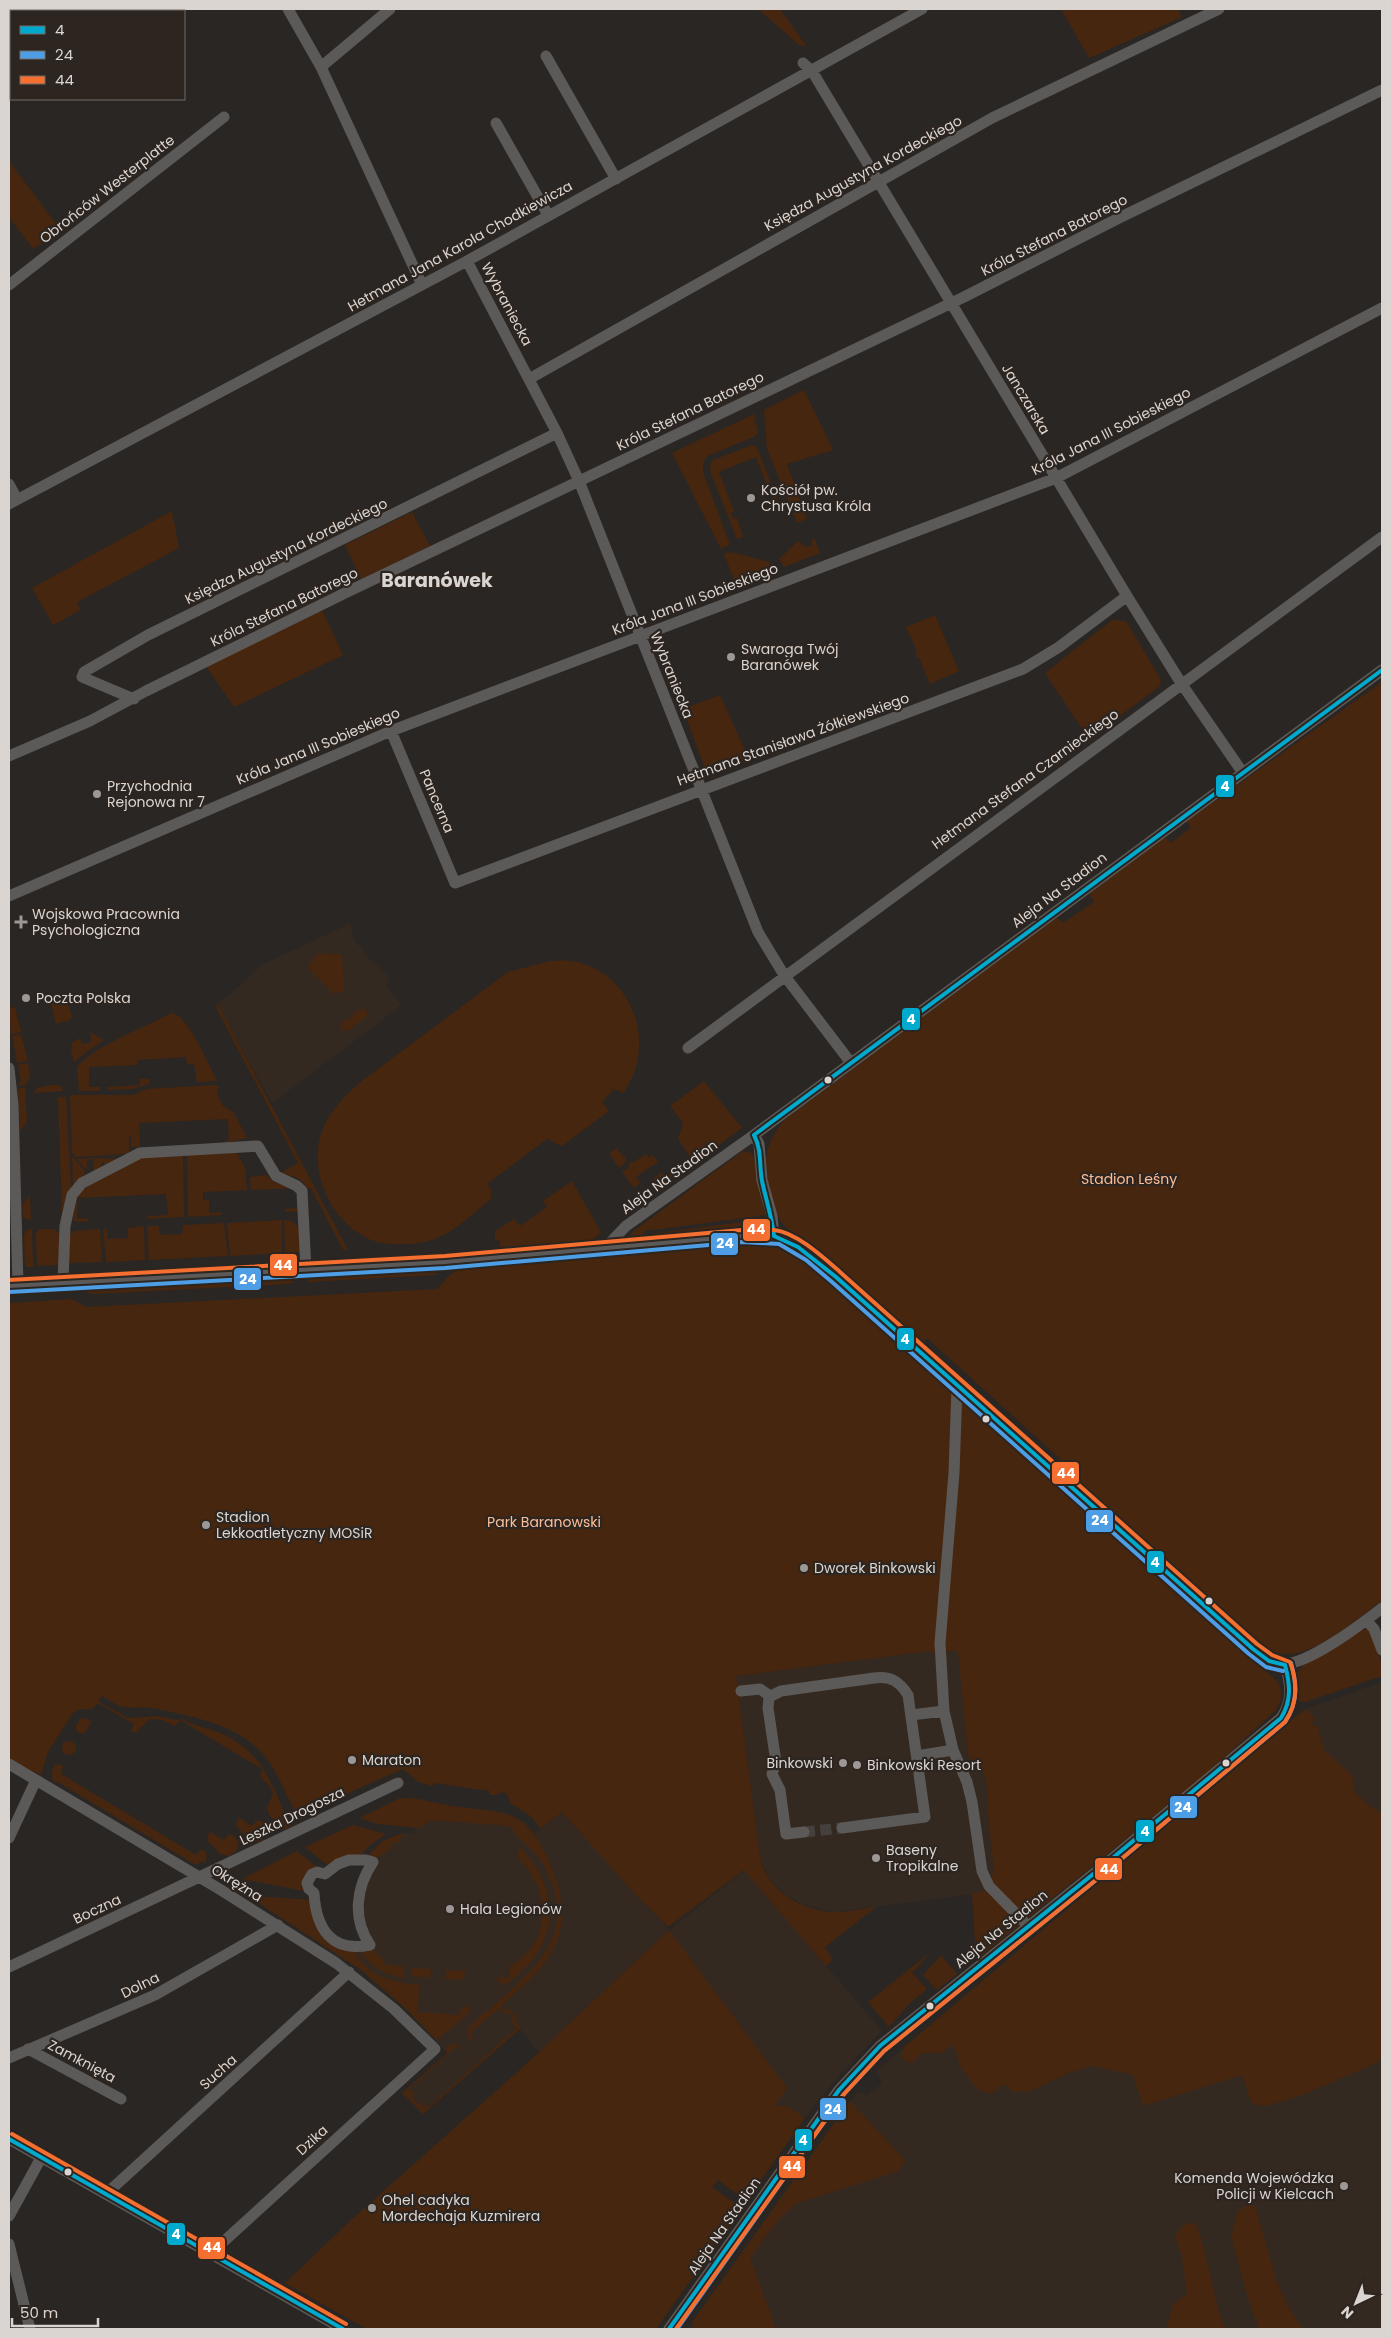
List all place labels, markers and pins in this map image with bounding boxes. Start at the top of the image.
place label: Kościół pw. Chrystusa Króla [761,480,871,516]
marker: Kościół pw. Chrystusa Króla [745,492,757,504]
place label: Swaroga Twój Baranówek [741,639,839,675]
marker: Swaroga Twój Baranówek [725,651,737,663]
place label: Przychodnia Rejonowa nr 7 [107,776,205,812]
marker: Przychodnia Rejonowa nr 7 [91,788,103,800]
place label: Wojskowa Pracownia Psychologiczna [32,904,180,940]
marker: Wojskowa Pracownia Psychologiczna [14,915,28,929]
place label: Poczta Polska [36,988,131,1008]
marker: Poczta Polska [20,992,32,1004]
unlabelled marker [823,1075,833,1085]
unlabelled marker [981,1414,991,1424]
place label: Stadion Lekkoatletyczny MOSiR [216,1507,372,1543]
marker: Stadion Lekkoatletyczny MOSiR [200,1519,212,1531]
place label: Dworek Binkowski [814,1558,936,1578]
marker: Dworek Binkowski [798,1562,810,1574]
unlabelled marker [1204,1596,1214,1606]
place label: Maraton [362,1750,421,1770]
place label: Binkowski [766,1753,833,1773]
marker: Maraton [346,1754,358,1766]
place label: Binkowski Resort [867,1755,981,1775]
marker: Binkowski [837,1757,849,1769]
unlabelled marker [1221,1758,1231,1768]
marker: Binkowski Resort [851,1759,863,1771]
place label: Baseny Tropikalne [886,1840,959,1876]
marker: Baseny Tropikalne [870,1852,882,1864]
place label: Hala Legionów [460,1899,562,1919]
marker: Hala Legionów [444,1903,456,1915]
unlabelled marker [925,2001,935,2011]
unlabelled marker [63,2167,73,2177]
place label: Komenda Wojewódzka Policji w Kielcach [1174,2168,1334,2204]
marker: Komenda Wojewódzka Policji w Kielcach [1338,2180,1350,2192]
place label: Ohel cadyka Mordechaja Kuzmirera [382,2190,540,2226]
marker: Ohel cadyka Mordechaja Kuzmirera [366,2202,378,2214]

